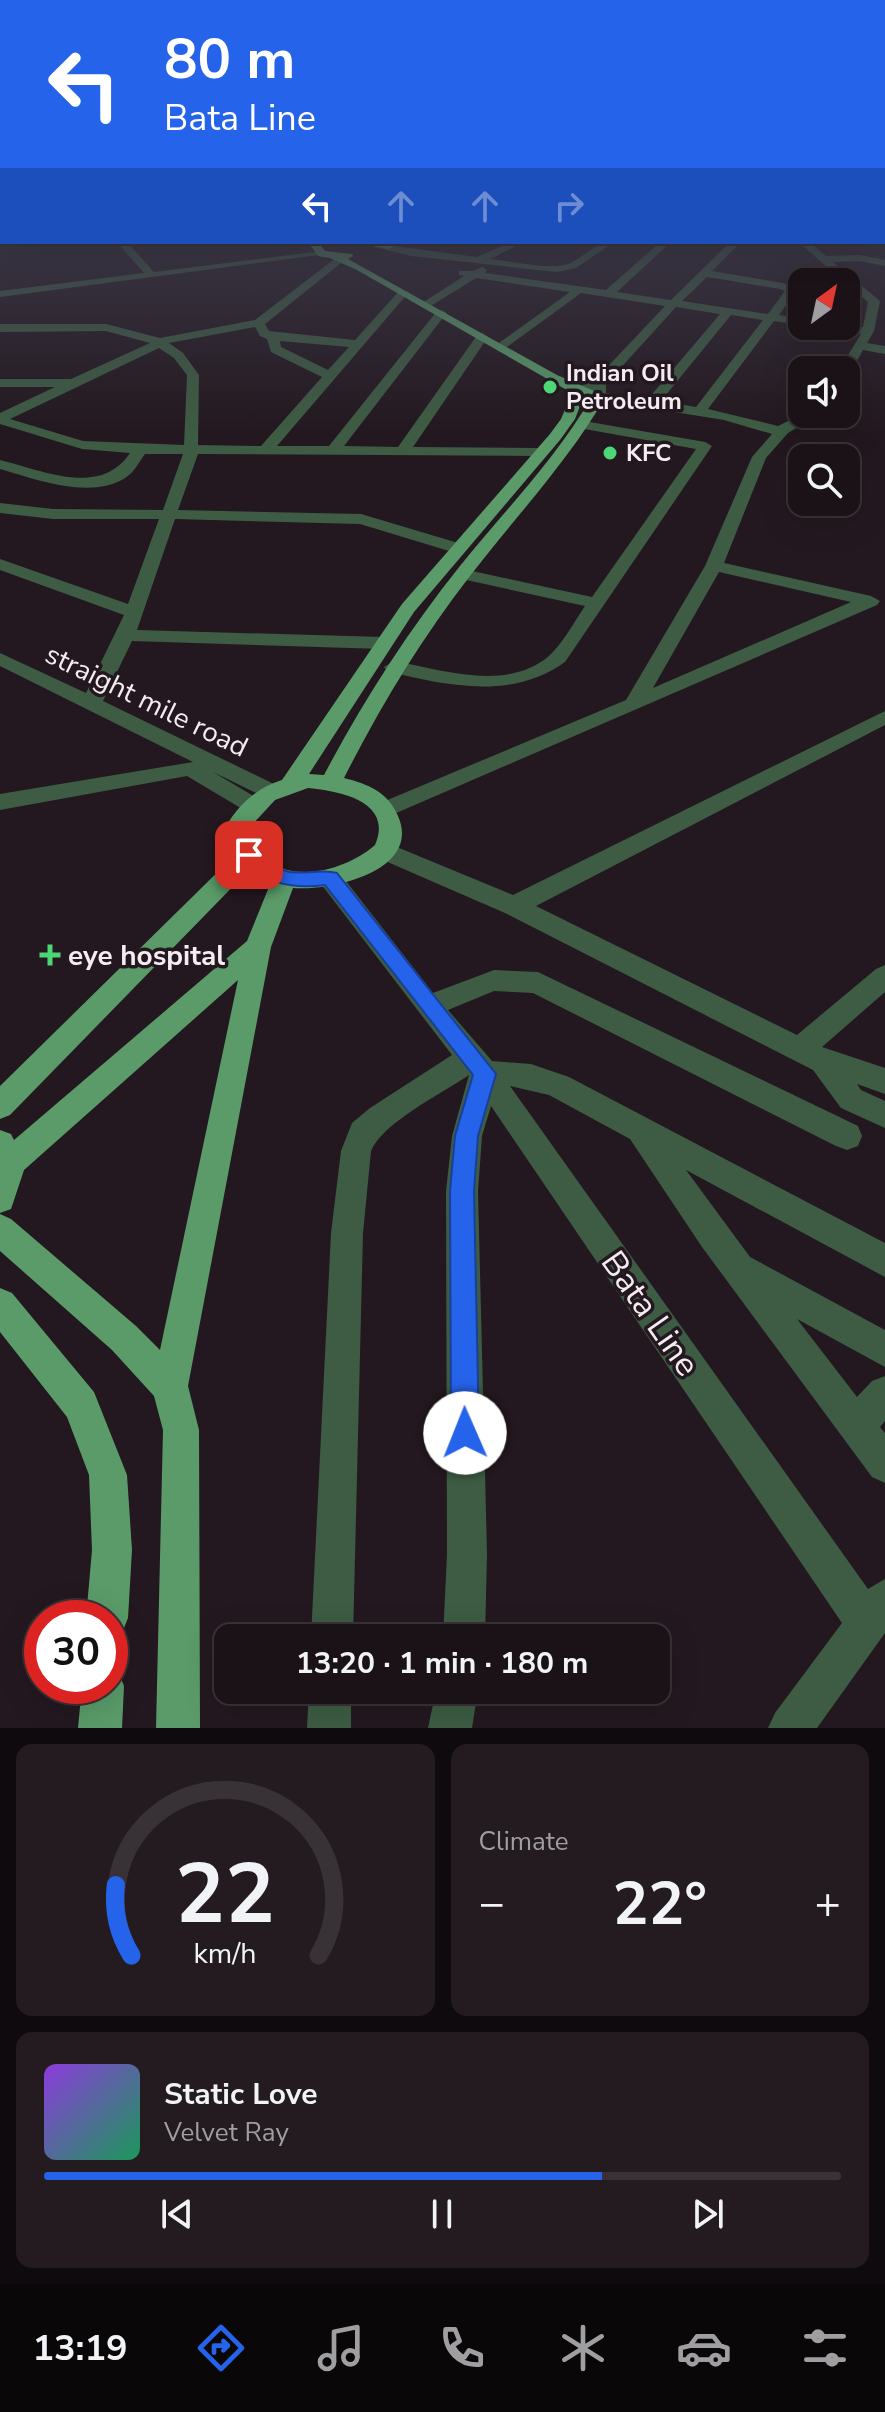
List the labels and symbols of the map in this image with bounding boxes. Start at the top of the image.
north arrow [788,268,860,340]
place label: Indian Oil Petroleum [566,357,682,417]
marker: Indian Oil Petroleum [541,378,559,396]
place label: KFC [626,437,671,469]
marker: KFC [601,444,619,462]
street label: straight mile road [39,635,254,766]
pin [215,821,283,889]
place label: eye hospital [68,937,225,975]
marker: eye hospital [39,944,61,966]
street label: Bata Line [590,1242,710,1386]
position arrow [423,1391,507,1475]
speed limit sign: 30 [24,1600,128,1704]

